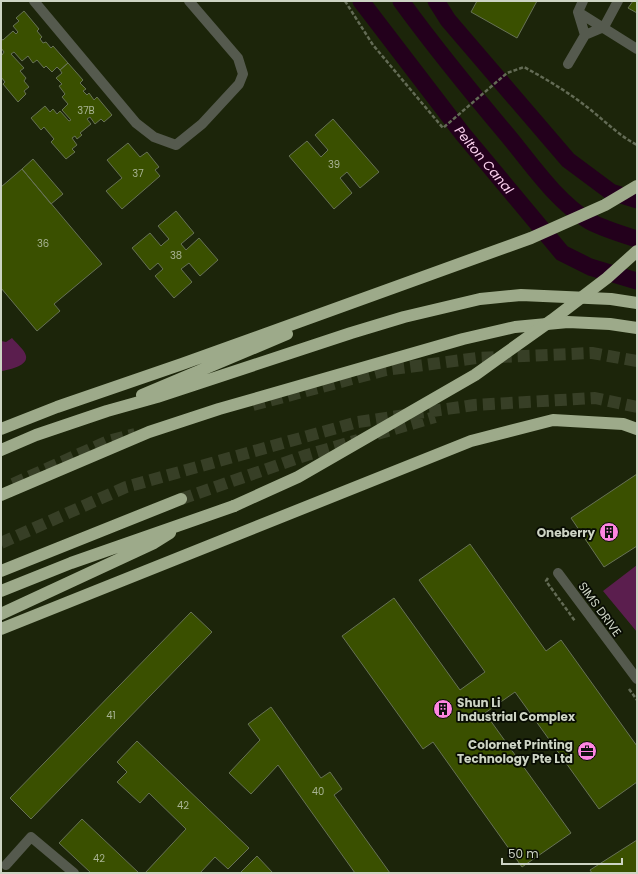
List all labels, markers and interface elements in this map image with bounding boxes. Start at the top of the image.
house number: 37B [77,103,95,118]
water label: Pelton Canal [450,122,519,198]
house number: 39 [328,157,340,172]
house number: 37 [132,166,144,181]
house number: 36 [37,236,49,251]
house number: 38 [170,248,182,263]
building icon: Oneberry [598,521,620,543]
place label: Oneberry [537,524,595,541]
street label: SIMS DRIVE [574,578,626,640]
place label: Shun Li Industrial Complex [457,694,576,725]
building icon: Shun Li Industrial Complex [432,698,454,720]
house number: 41 [106,708,116,723]
place label: Colornet Printing Technology Pte Ltd [457,736,573,767]
office icon: Colornet Printing Technology Pte Ltd [576,740,598,762]
house number: 40 [312,784,324,799]
house number: 42 [177,798,189,813]
scale bar [502,840,622,866]
text: 50 m [508,845,539,862]
house number: 42 [93,851,105,866]

